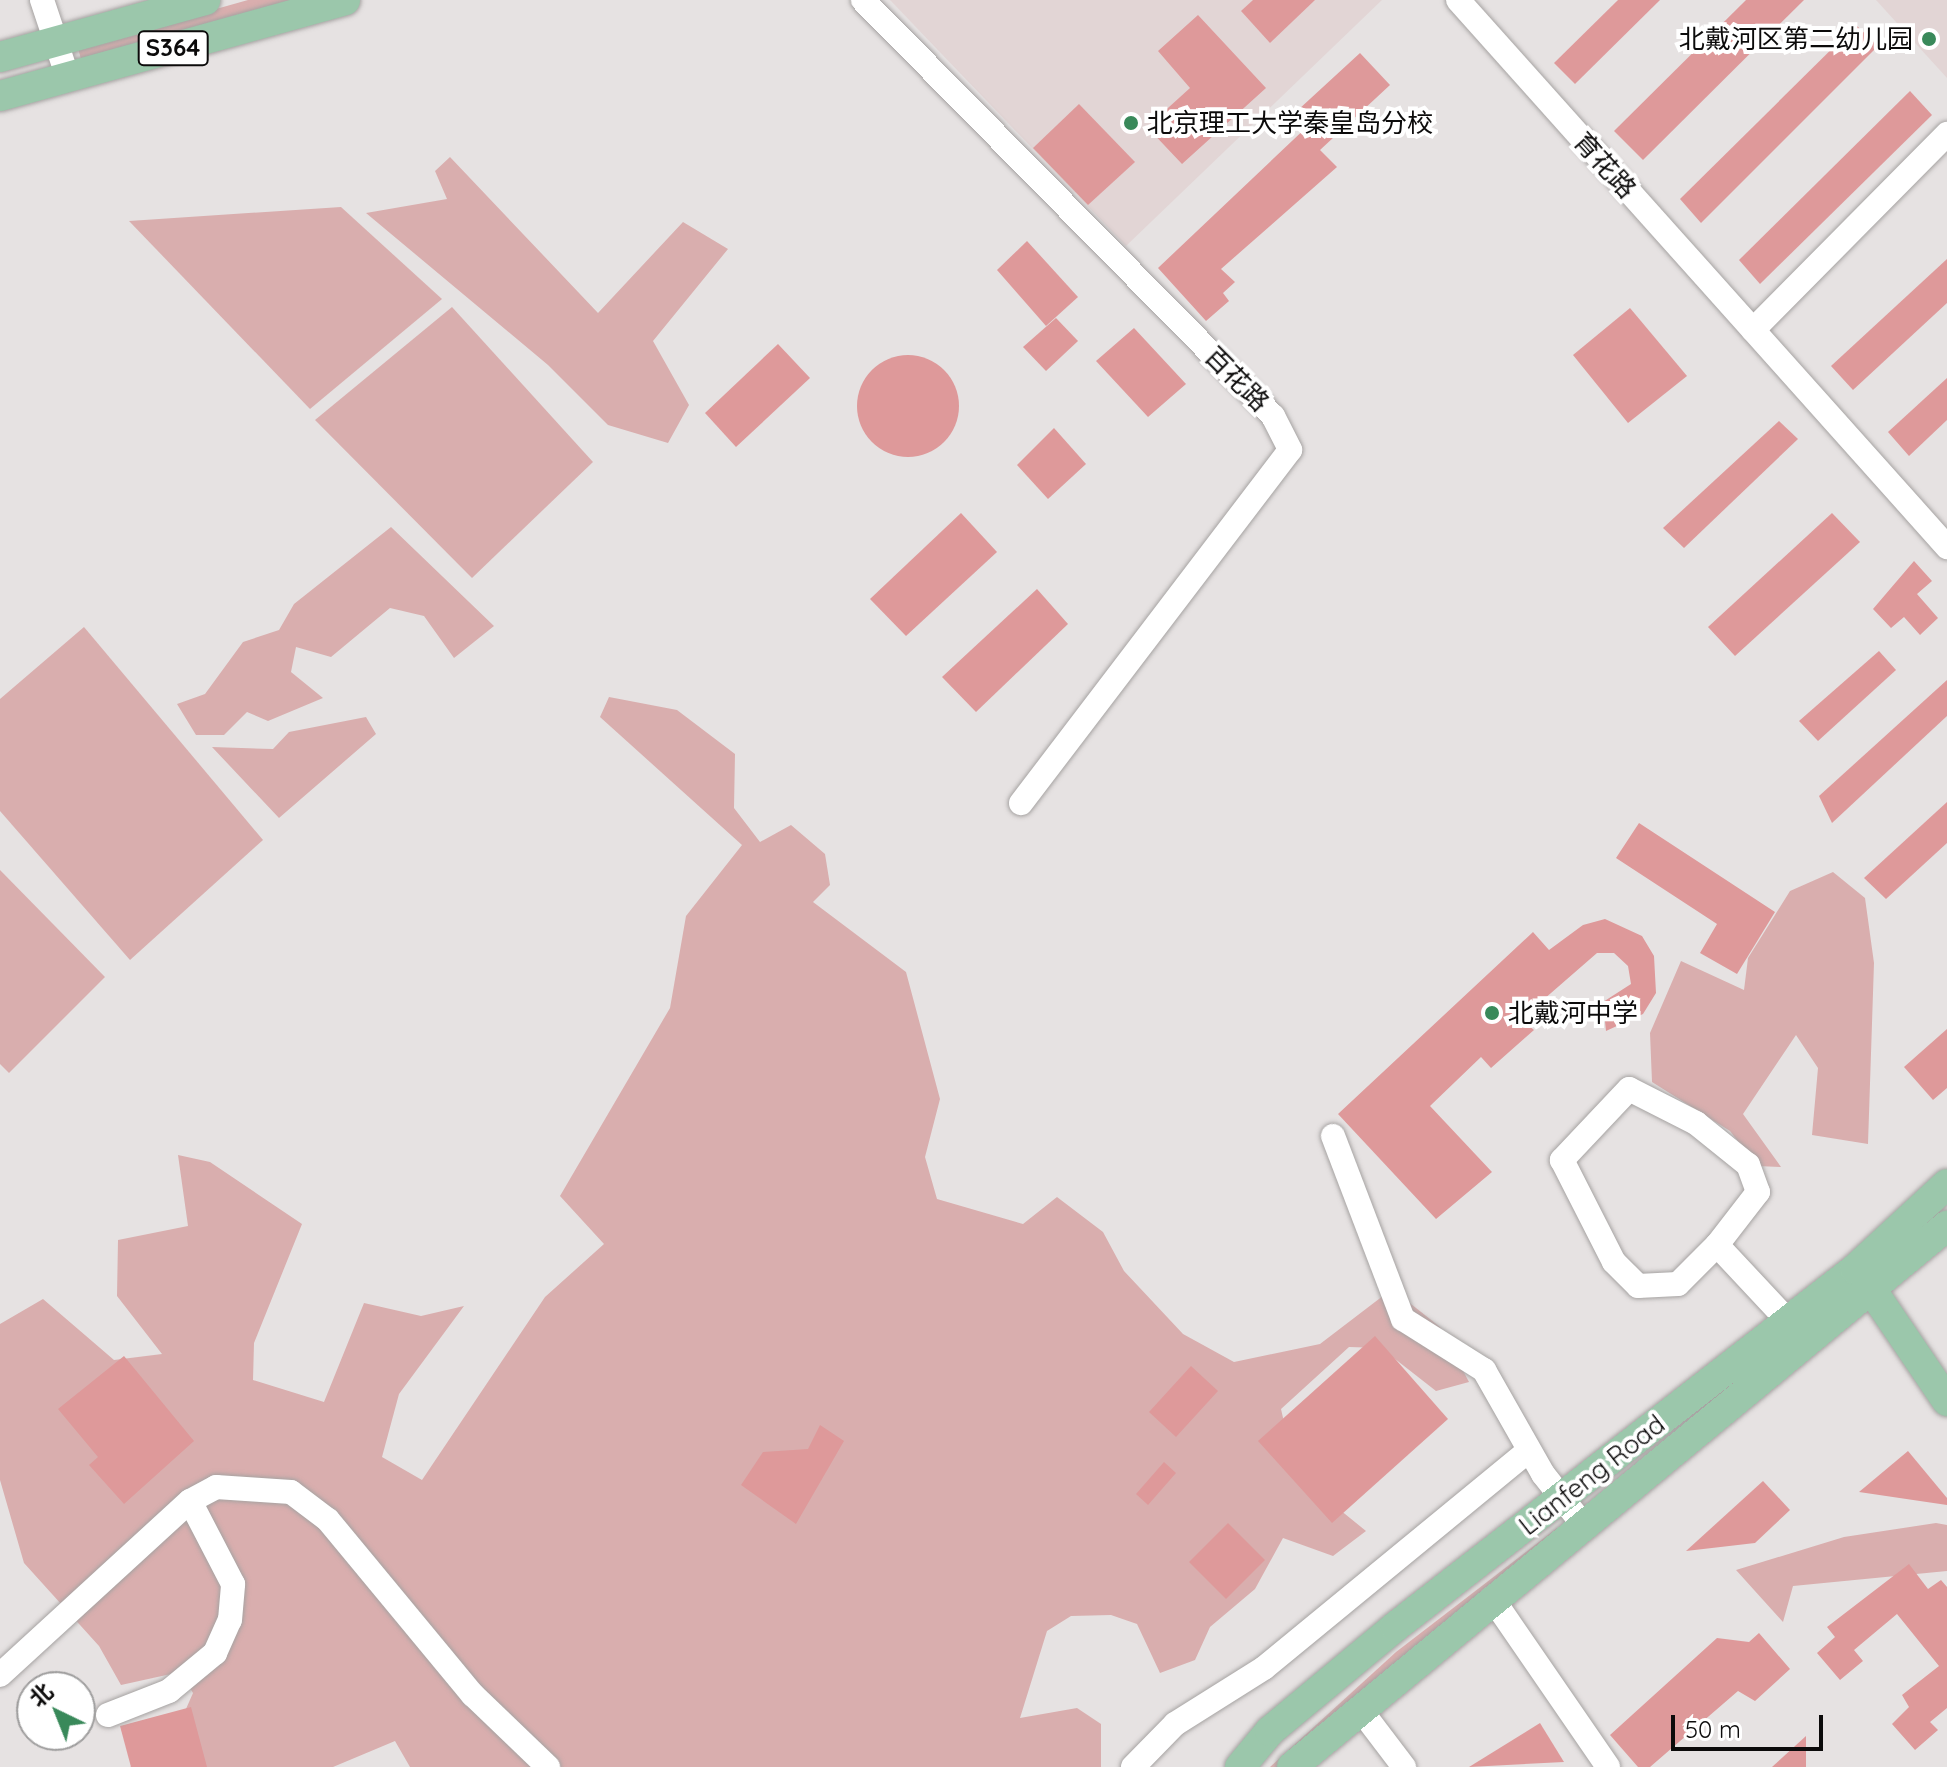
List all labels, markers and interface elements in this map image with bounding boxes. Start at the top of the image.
place label: 北戴河区第二幼儿园 [1679,23,1913,55]
road number: S364 [137,28,209,68]
marker: 北戴河区第二幼儿园 [1920,30,1938,48]
place label: 北京理工大学秦皇岛分校 [1147,107,1433,139]
marker: 北京理工大学秦皇岛分校 [1122,114,1140,132]
street label: 育花路 [1567,126,1643,204]
street label: 百花路 [1198,340,1276,418]
place label: 北戴河中学 [1508,997,1638,1029]
marker: 北戴河中学 [1483,1004,1501,1022]
street label: Lianfeng Road [1513,1408,1671,1542]
north arrow [16,1671,96,1751]
text: 北 [23,1677,59,1713]
scale bar [1675,1699,1827,1749]
text: 50 m [1685,1714,1741,1744]

